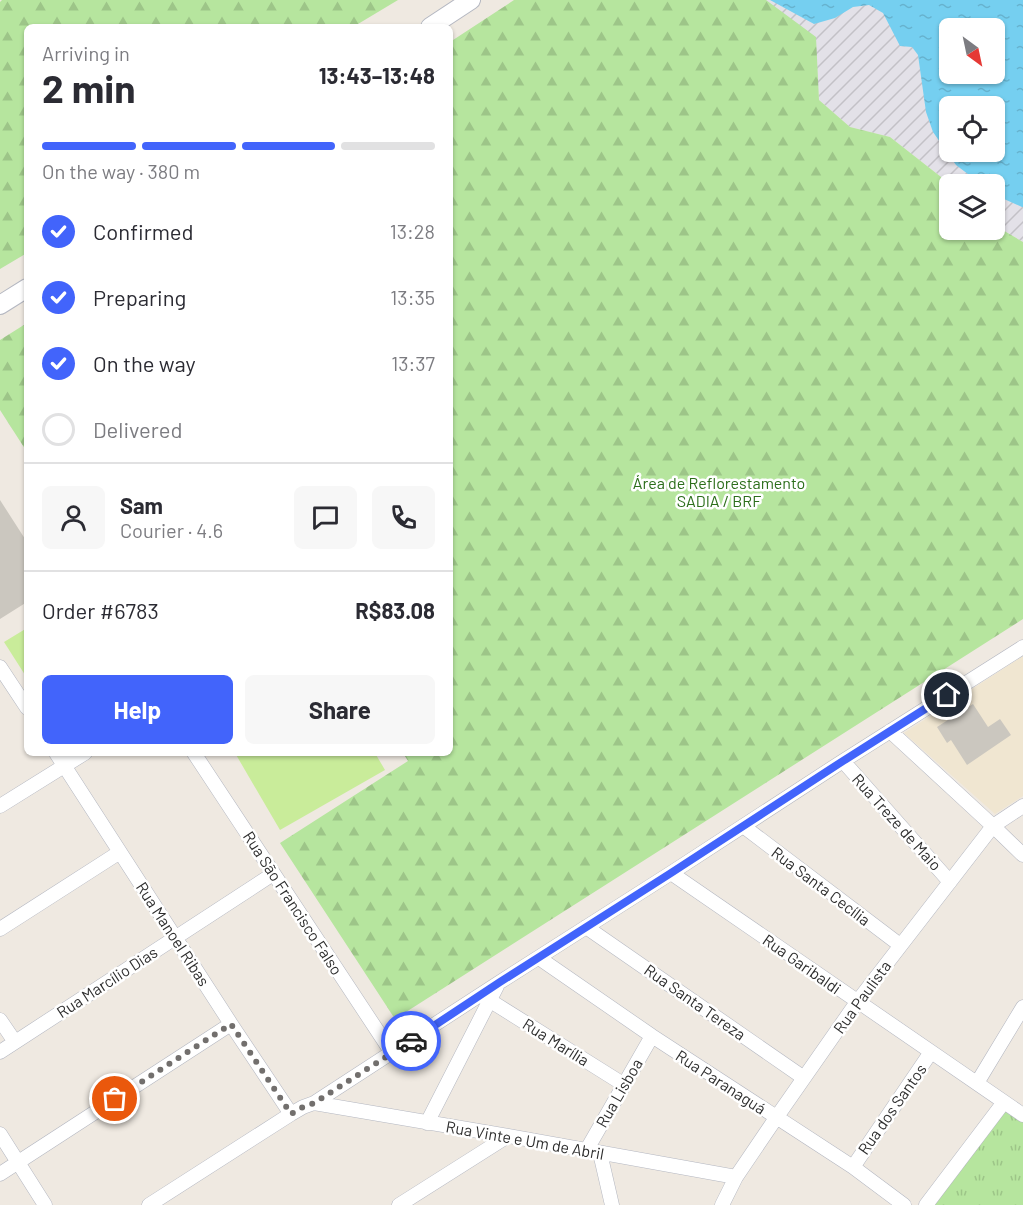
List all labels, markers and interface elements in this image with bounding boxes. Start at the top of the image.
north arrow [939,18,1005,84]
map controls [939,18,1005,240]
text: Arriving in [42,41,130,65]
text: 13:43–13:48 [319,62,435,88]
text: 2 min [42,64,135,111]
button: locate [939,96,1005,162]
text: On the way · 380 m [42,159,200,183]
button: layers [939,174,1005,240]
icon: check [42,215,75,248]
text: Confirmed [93,218,193,244]
text: 13:28 [390,219,435,243]
icon: check [42,281,75,314]
text: Preparing [93,284,186,310]
text: 13:35 [390,285,435,309]
icon: check [42,347,75,380]
text: On the way [93,350,196,376]
text: 13:37 [391,351,435,375]
text: Delivered [93,416,182,442]
park label: Área de Reflorestamento SADIA / BRF [633,473,805,510]
button: person [42,486,105,549]
button: chat [294,486,357,549]
button: phone [372,486,435,549]
text: Sam [120,492,163,518]
text: Courier · 4.6 [120,518,223,542]
text: Order #6783 [42,597,159,623]
text: R$83.08 [355,597,435,623]
pin [921,669,972,720]
button: Help [42,675,233,744]
button: Share [245,675,435,744]
icon: home [930,678,963,711]
street label: Rua Treze de Maio [849,769,946,874]
street label: Rua São Francisco Falso [240,827,347,978]
street label: Rua Santa Cecília [768,842,875,929]
street label: Rua Manoel Ribas [133,878,214,989]
street label: Rua Garibaldi [760,930,845,997]
street label: Rua Marcílio Dias [53,942,161,1021]
street label: Rua Paulista [829,957,894,1037]
street label: Rua Santa Tereza [641,960,750,1044]
courier [381,1011,441,1071]
street label: Rua Marília [520,1014,593,1069]
icon: car [395,1025,428,1058]
street label: Rua Paranaguá [673,1045,770,1118]
street label: Rua Lisboa [591,1055,646,1130]
street label: Rua dos Santos [853,1060,930,1158]
pin [89,1073,140,1124]
icon: bag [98,1082,131,1115]
street label: Rua Vinte e Um de Abril [445,1116,606,1163]

